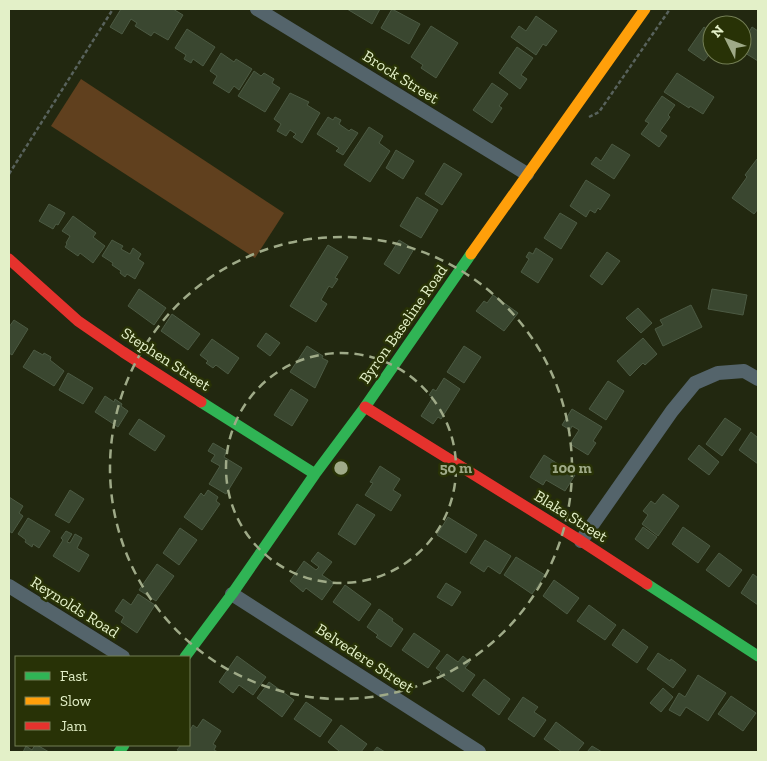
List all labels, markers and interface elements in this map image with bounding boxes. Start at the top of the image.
north arrow [702,15,752,65]
text: N [708,22,728,41]
street label: Brock Street [359,46,443,108]
street label: Byron Baseline Road [355,261,451,387]
street label: Stephen Street [118,323,214,395]
centre of rings [332,459,350,477]
text: 50 m [440,459,472,477]
text: 100 m [552,459,592,477]
street label: Blake Street [531,486,611,546]
street label: Reynolds Road [27,572,123,642]
street label: Belvedere Street [312,619,418,697]
legend [15,656,190,746]
text: Fast [60,667,88,685]
text: Slow [60,692,92,710]
text: Jam [60,717,87,735]

